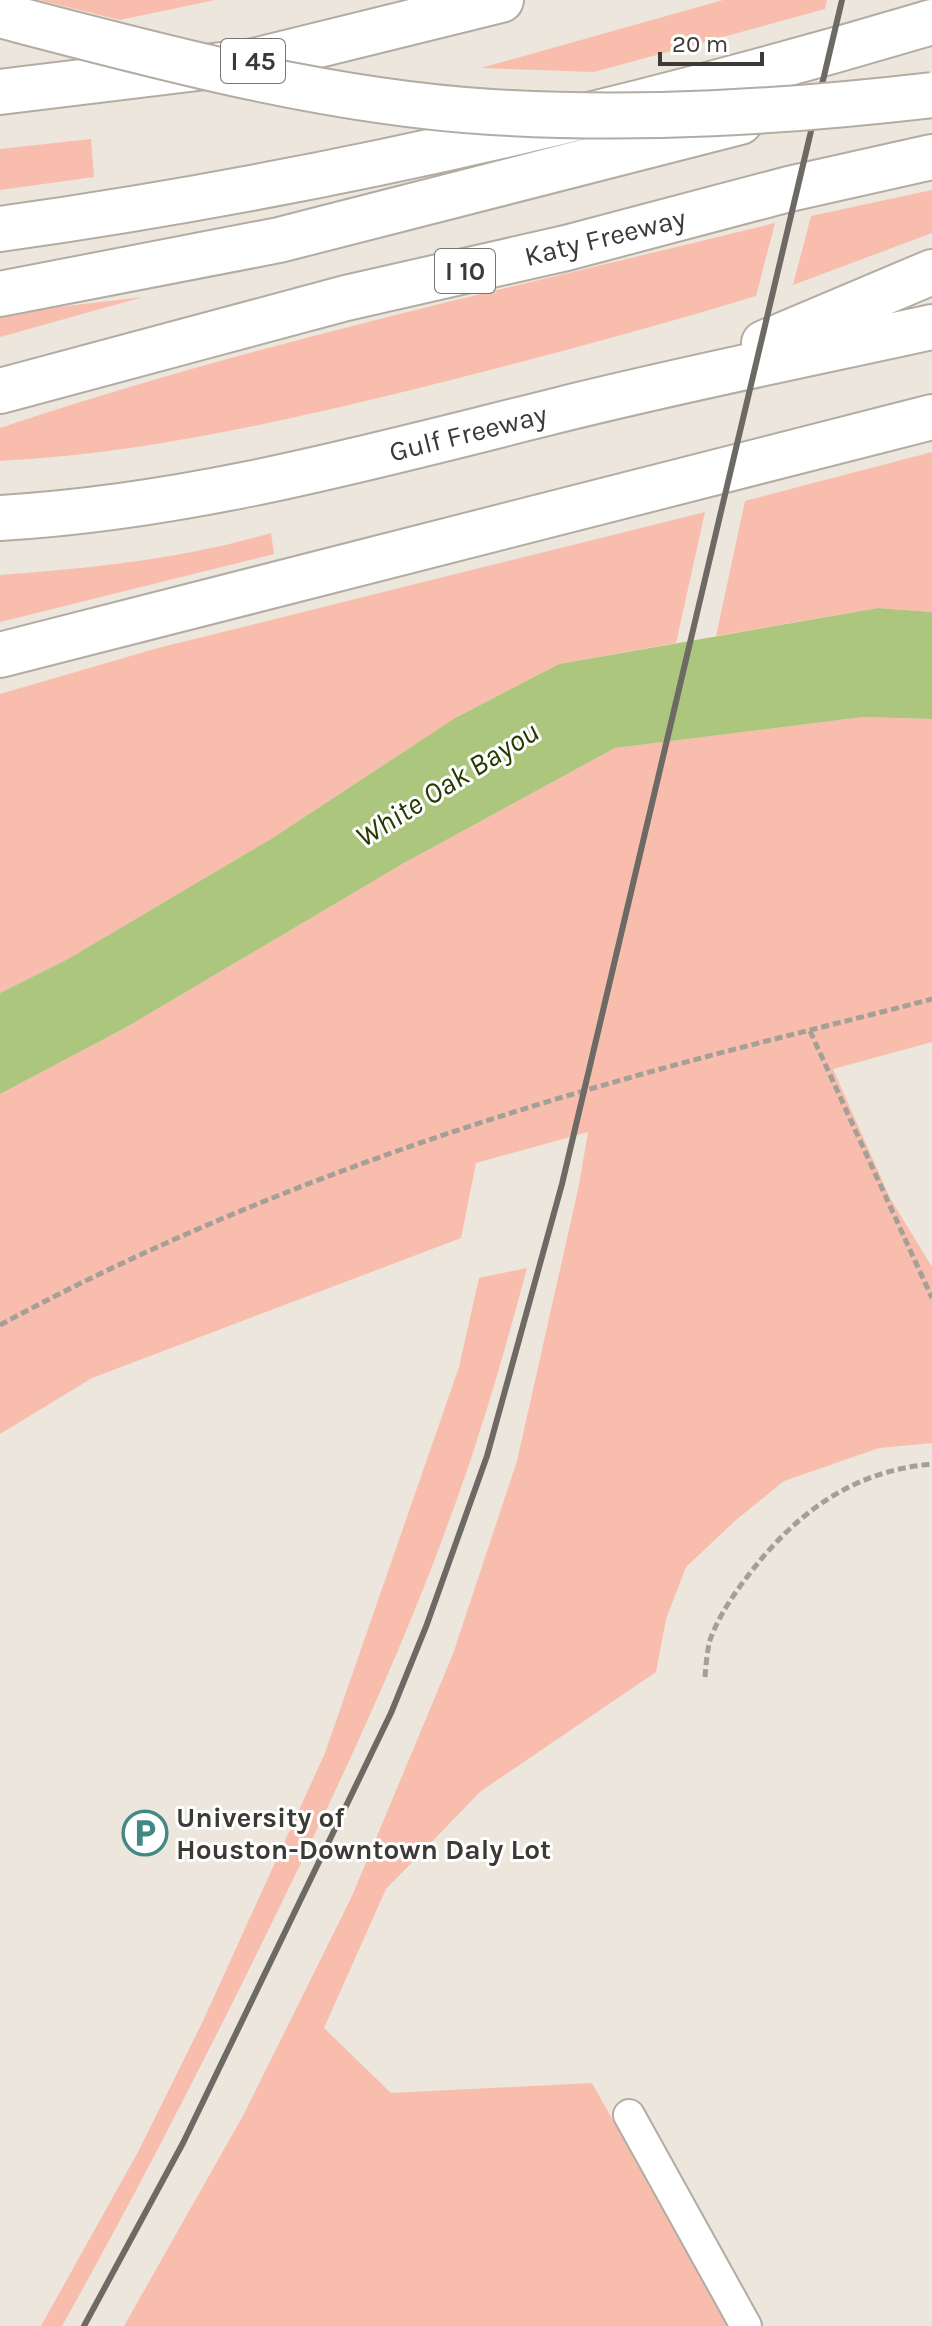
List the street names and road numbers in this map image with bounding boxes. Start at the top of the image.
road number: I 45 [221,39,285,83]
street label: Katy Freeway [521,201,689,273]
road number: I 10 [435,249,495,293]
street label: Gulf Freeway [386,397,550,469]

